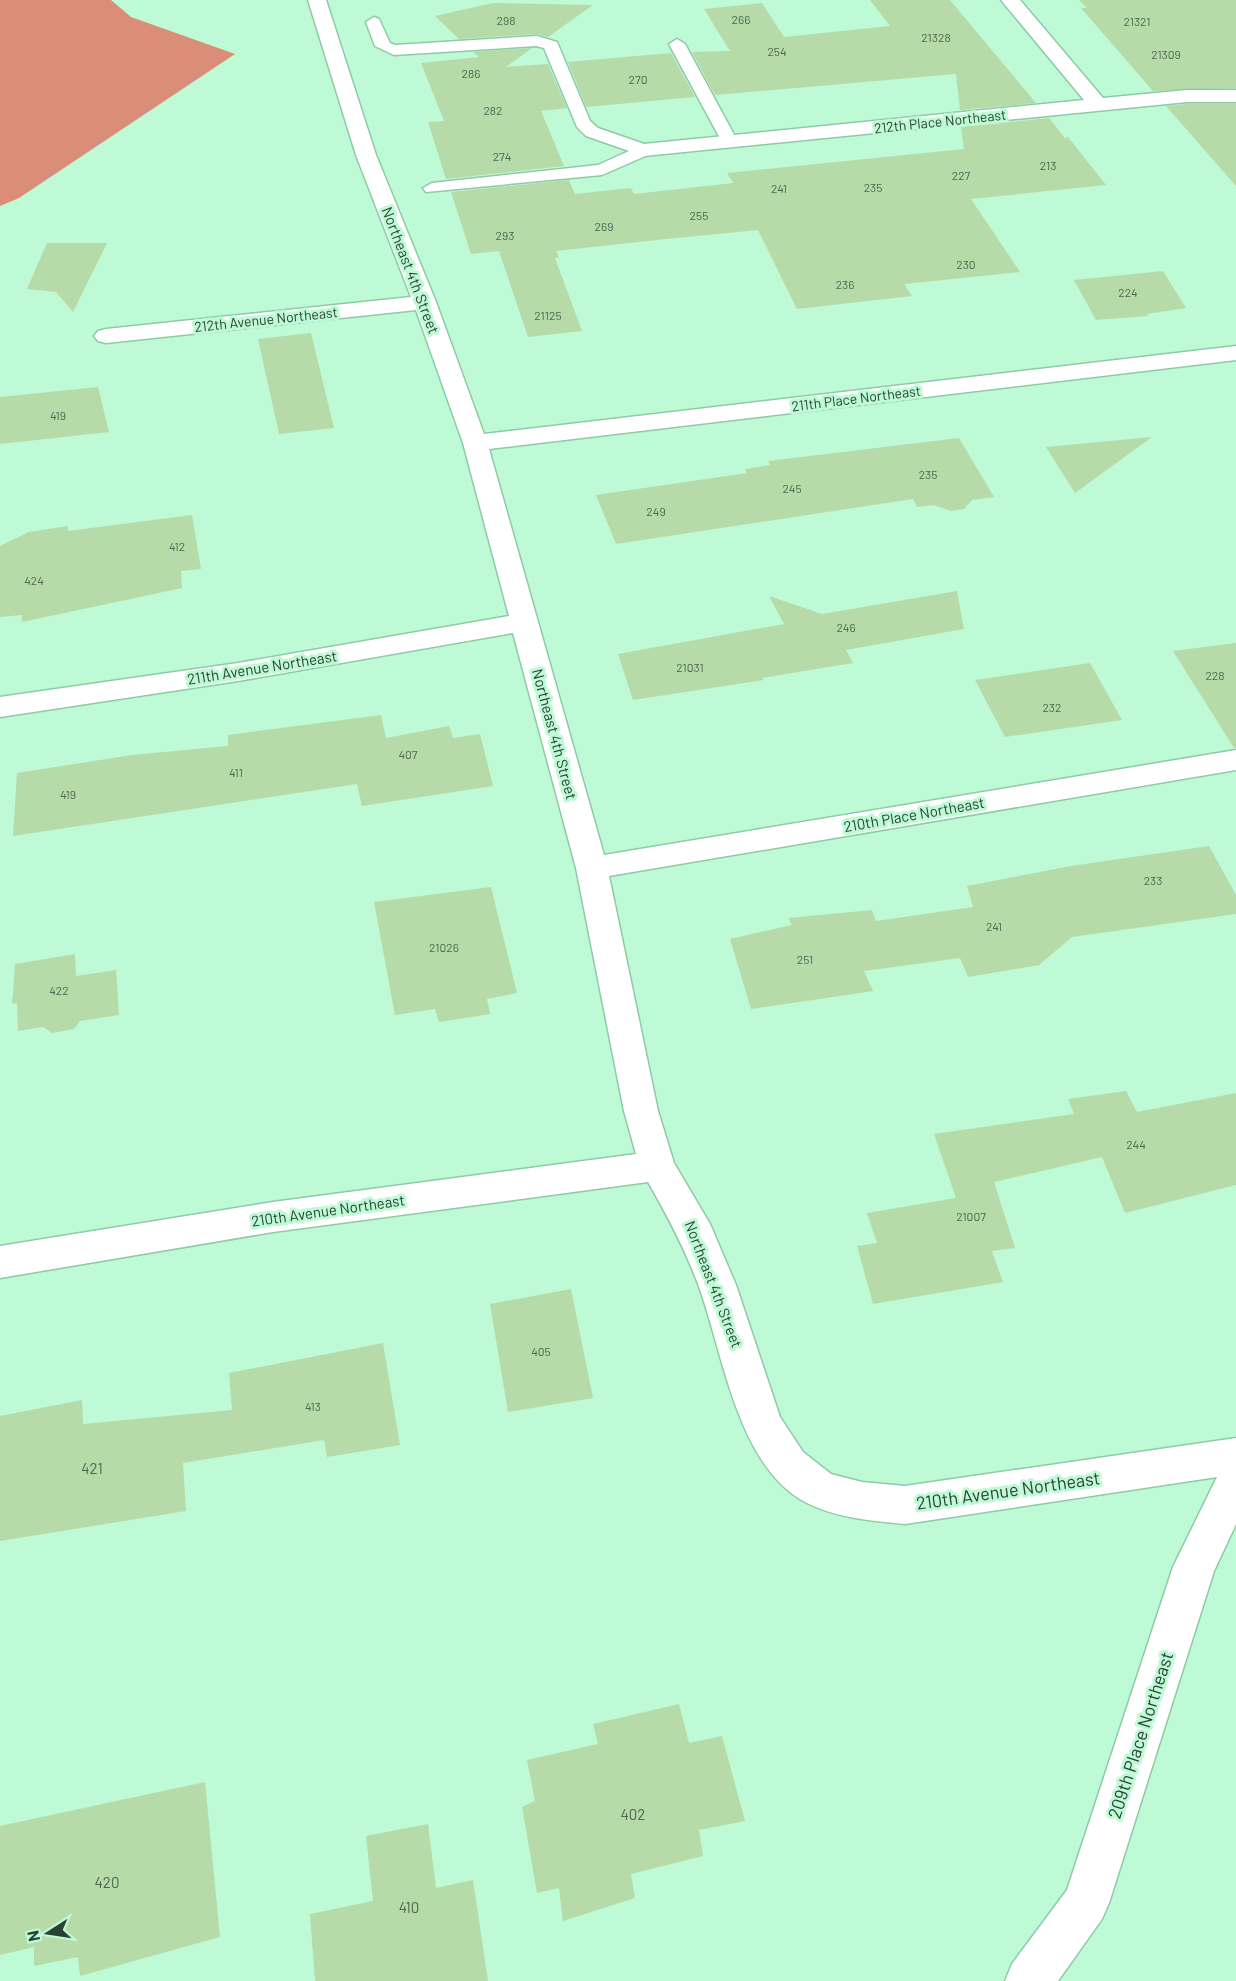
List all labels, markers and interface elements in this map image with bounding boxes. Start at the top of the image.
house number: 266 [732,12,750,26]
house number: 298 [497,13,515,27]
house number: 21321 [1123,14,1151,28]
house number: 21328 [921,30,951,44]
house number: 254 [767,44,787,58]
house number: 21309 [1151,47,1181,61]
house number: 286 [462,66,480,80]
house number: 270 [629,72,647,86]
house number: 282 [483,103,503,117]
street label: 212th Place Northeast [873,106,1007,136]
house number: 274 [493,149,511,163]
house number: 213 [1040,158,1056,172]
house number: 227 [952,168,971,182]
house number: 235 [864,180,882,194]
house number: 241 [771,181,787,195]
street label: Northeast 4th Street [379,204,443,336]
house number: 255 [690,208,708,222]
house number: 269 [595,219,613,233]
house number: 293 [496,228,514,242]
house number: 230 [956,257,976,271]
house number: 236 [836,277,854,291]
house number: 224 [1118,285,1138,299]
street label: 212th Avenue Northeast [194,303,338,335]
house number: 21125 [534,308,562,322]
street label: 211th Place Northeast [790,382,922,414]
house number: 419 [50,408,66,422]
house number: 235 [919,467,937,481]
house number: 245 [782,481,802,495]
house number: 249 [646,504,666,518]
house number: 412 [169,539,185,553]
house number: 424 [24,573,44,587]
house number: 246 [836,620,856,634]
street label: 211th Avenue Northeast [186,646,338,688]
house number: 21031 [676,660,704,674]
street label: Northeast 4th Street [529,667,581,801]
house number: 228 [1205,668,1225,682]
house number: 232 [1043,700,1061,714]
house number: 407 [398,747,418,761]
house number: 411 [229,765,243,779]
house number: 419 [60,787,76,801]
street label: 210th Place Northeast [842,793,986,835]
house number: 233 [1144,873,1162,887]
house number: 241 [986,919,1002,933]
house number: 21026 [429,940,459,954]
house number: 251 [797,952,813,966]
house number: 422 [49,983,69,997]
house number: 244 [1126,1137,1146,1151]
street label: 210th Avenue Northeast [250,1190,406,1230]
house number: 21007 [956,1209,986,1223]
street label: Northeast 4th Street [682,1218,746,1350]
house number: 405 [531,1344,551,1358]
house number: 413 [305,1399,321,1413]
house number: 421 [81,1459,103,1477]
street label: 210th Avenue Northeast [915,1466,1101,1514]
street label: 209th Place Northeast [1103,1649,1177,1821]
house number: 402 [621,1805,645,1823]
house number: 420 [95,1873,119,1891]
house number: 410 [399,1898,419,1916]
north arrow [18,1903,78,1963]
text: N [22,1929,43,1943]

